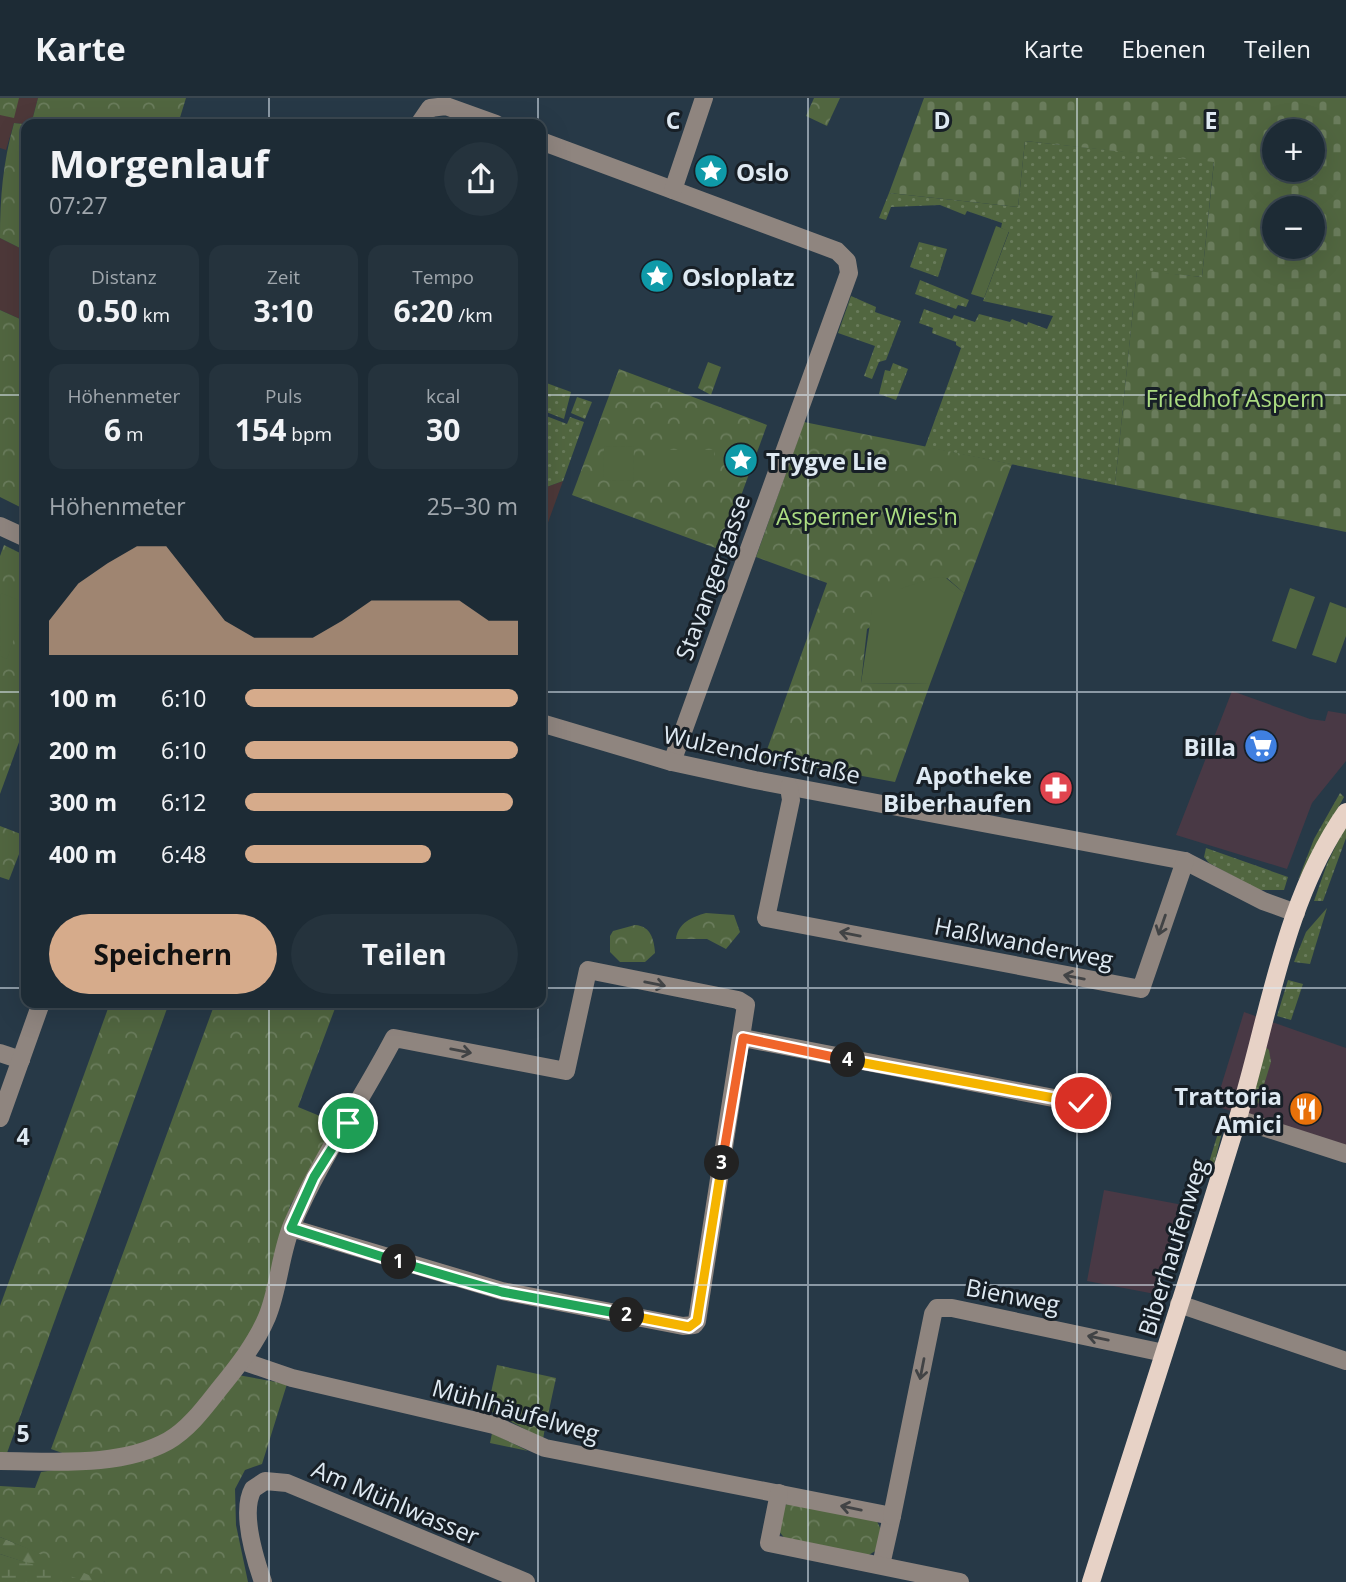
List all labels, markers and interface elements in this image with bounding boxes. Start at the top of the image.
text: Karte [35,26,126,71]
text: Karte [1024,32,1084,65]
text: Ebenen [1122,32,1206,65]
text: Teilen [1244,32,1311,65]
text: C [666,104,680,136]
text: D [933,104,951,136]
text: E [1205,104,1217,136]
map controls [1262,119,1325,259]
button: + [1262,119,1325,182]
text: Morgenlauf [49,137,269,189]
button: share [444,142,518,216]
place icon: Oslo [692,152,730,190]
place label: Oslo [736,155,789,188]
text: 07:27 [49,189,108,221]
button: − [1262,196,1325,259]
place icon: Osloplatz [638,257,676,295]
place label: Osloplatz [682,260,794,293]
text: Distanz [91,264,157,290]
text: Zeit [267,264,300,290]
text: Tempo [412,264,474,290]
text: 0.50 [78,290,138,331]
text: 3:10 [253,290,314,331]
text: 6:20 [393,290,453,331]
text: km [138,302,170,328]
text: /km [453,302,493,328]
park label: Friedhof Aspern [1145,381,1325,414]
text: Höhenmeter [67,383,180,409]
text: Puls [265,383,302,409]
text: kcal [426,383,460,409]
text: 6 [104,409,121,450]
text: 154 [235,409,286,450]
text: 30 [426,409,460,450]
text: m [121,421,144,447]
text: bpm [286,421,332,447]
place icon: Trygve Lie [722,441,760,479]
place label: Trygve Lie [766,444,887,477]
text: Höhenmeter [49,490,186,522]
text: 25–30 m [427,490,518,522]
street label: Stavangergasse [667,490,757,664]
park label: Asperner Wies'n [776,499,958,532]
text: 100 m [49,682,117,714]
text: 6:10 [161,682,207,714]
street label: Wulzendorfstraße [660,717,864,791]
supermarket icon: Billa [1242,727,1280,765]
place label: Billa [1183,730,1236,763]
text: 200 m [49,734,117,766]
text: 6:10 [161,734,207,766]
place label: Apotheke Biberhaufen [883,758,1032,819]
pharmacy icon: Apotheke Biberhaufen [1037,769,1075,807]
text: 300 m [49,786,117,818]
text: 6:12 [161,786,207,818]
text: 400 m [49,838,117,870]
text: 6:48 [161,838,207,870]
street label: Haßlwanderweg [932,908,1116,976]
button: Speichern [49,914,277,994]
button: Teilen [291,914,518,994]
one-way arrow [1155,914,1167,936]
one-way arrow [839,927,862,940]
one-way arrow [1063,969,1085,983]
one-way arrow [643,977,666,991]
pin: 4 [830,1042,866,1077]
one-way arrow [449,1044,472,1058]
text: 4 [842,1046,853,1072]
pin [1051,1073,1111,1133]
place label: Trattoria Amici [1174,1079,1282,1140]
icon: check [1062,1084,1100,1122]
restaurant icon: Trattoria Amici [1287,1090,1325,1128]
pin [318,1093,378,1153]
icon: arrive [329,1104,367,1142]
text: 4 [16,1120,30,1152]
pin: 3 [704,1146,740,1180]
text: 3 [716,1149,727,1175]
street label: Biberhaufenweg [1129,1154,1215,1340]
pin: 1 [382,1244,416,1280]
text: 1 [393,1248,404,1274]
street label: Bienweg [963,1270,1063,1320]
pin: 2 [610,1298,644,1332]
text: 2 [621,1301,632,1327]
one-way arrow [1087,1330,1110,1344]
one-way arrow [915,1357,929,1380]
street label: Mühlhäufelweg [429,1370,603,1450]
text: 5 [16,1417,30,1449]
street label: Am Mühlwasser [307,1452,485,1552]
one-way arrow [840,1500,863,1514]

